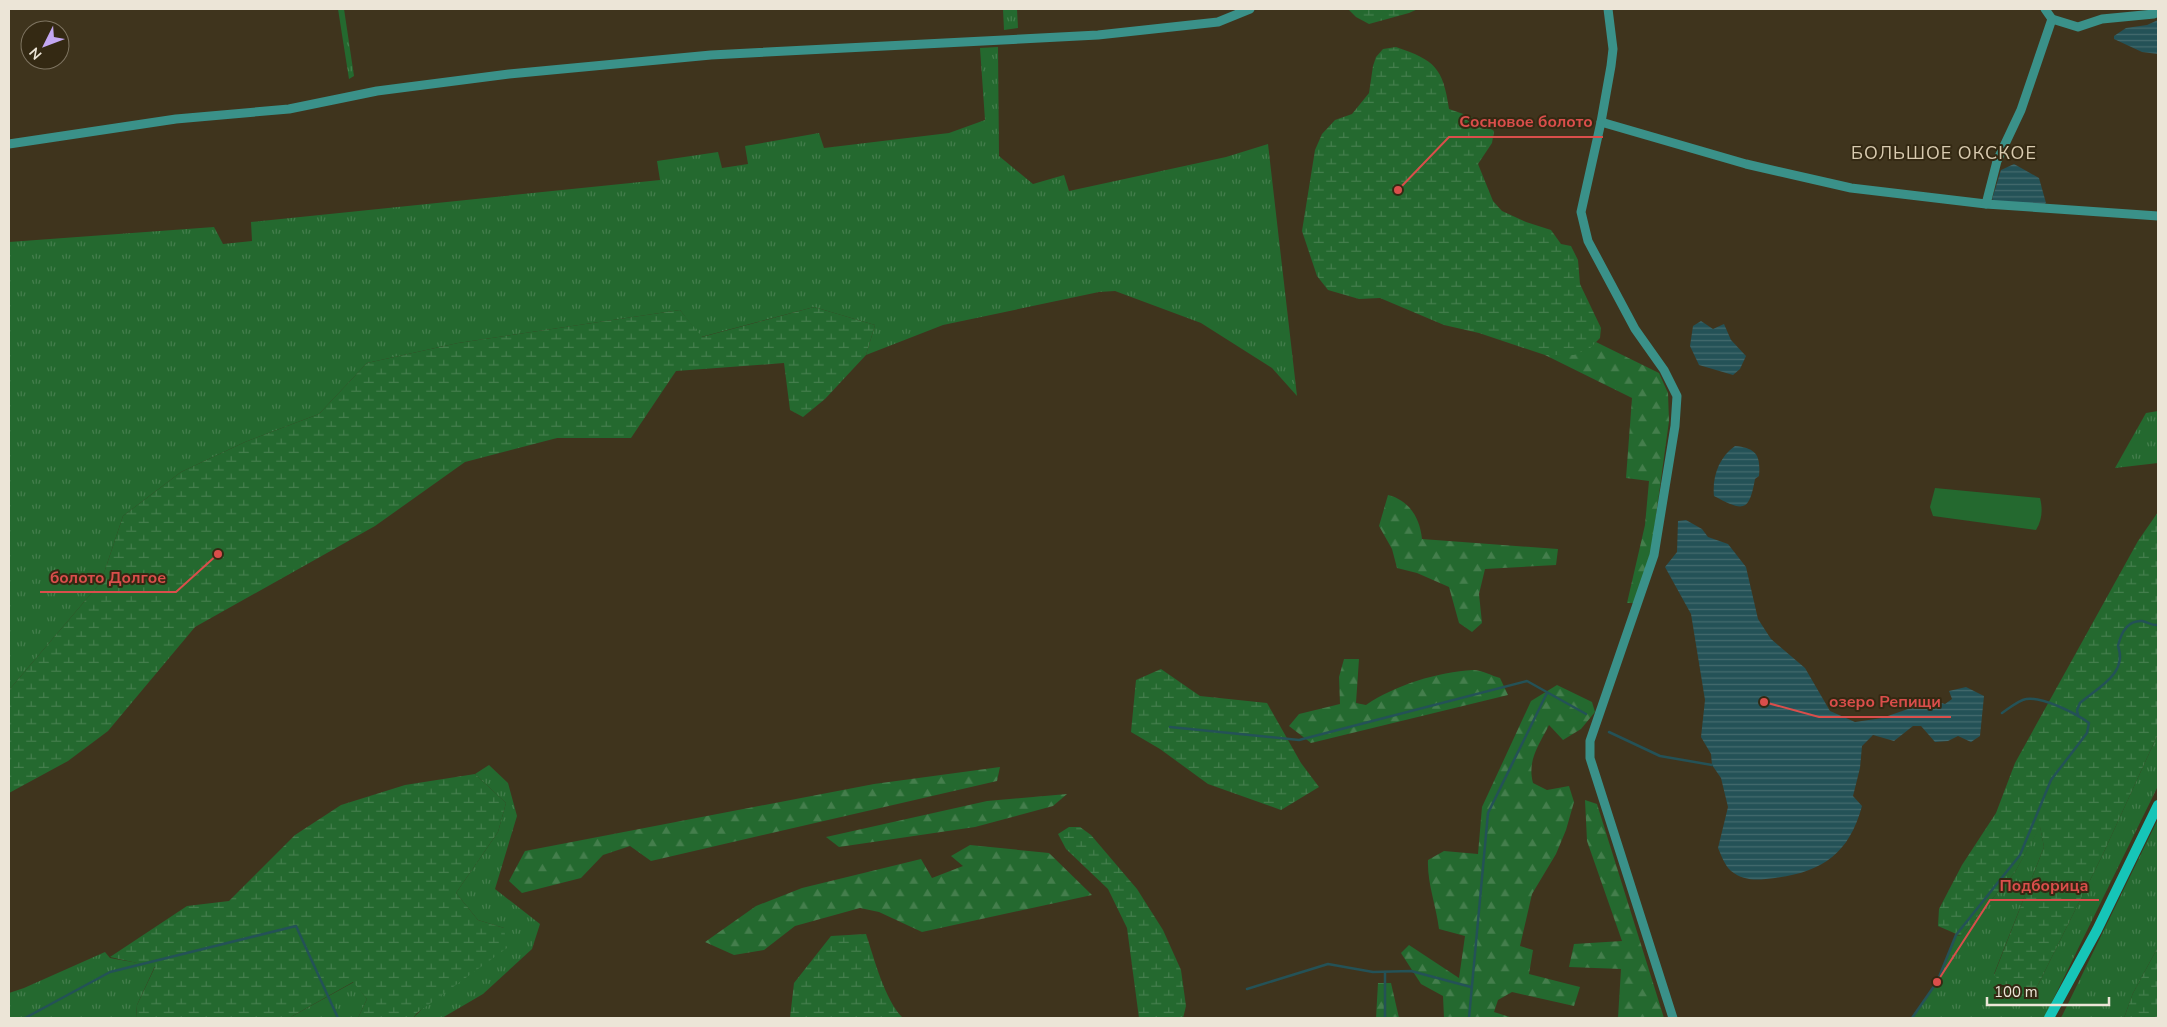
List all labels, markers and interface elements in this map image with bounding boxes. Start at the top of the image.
north arrow [20,20,70,70]
text: N [25,43,46,64]
callout: Сосновое болото [1449,106,1603,137]
text: Сосновое болото [1459,111,1593,133]
district label: БОЛЬШОЕ ОКСКОЕ [1851,141,2037,165]
callout: болото Долгое [40,561,176,592]
text: болото Долгое [50,567,166,589]
callout: озеро Репищи [1819,686,1951,717]
text: озеро Репищи [1829,691,1941,713]
callout: Подборица [1990,869,2099,900]
text: Подборица [2000,875,2088,897]
scale bar [1987,974,2110,1006]
text: 100 m [1994,982,2038,1002]

